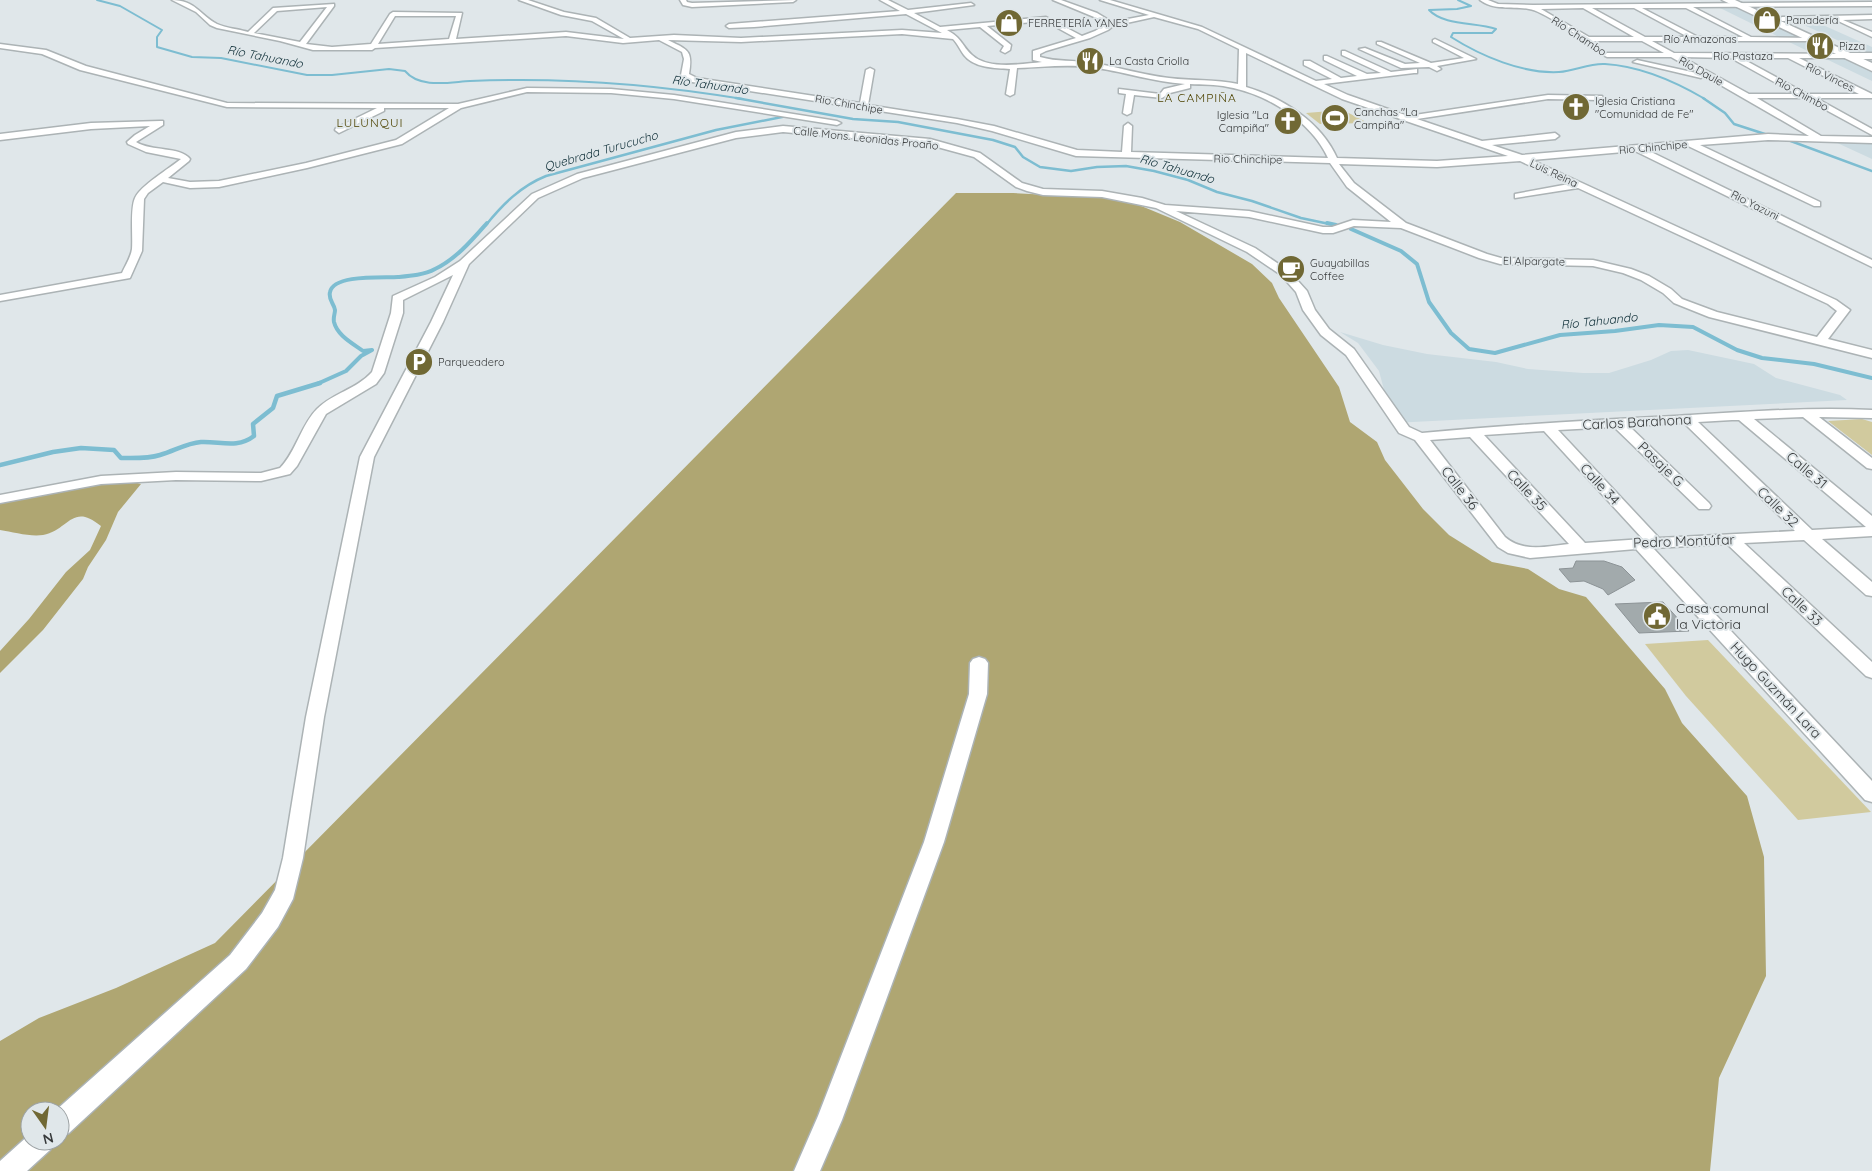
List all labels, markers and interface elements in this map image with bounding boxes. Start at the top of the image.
shop icon: Panadería [1752,5,1782,35]
shop icon: FERRETERÍA YANES [994,8,1024,38]
street label: Río Chambo [1549,13,1609,59]
place label: Panadería [1786,13,1838,27]
place label: FERRETERÍA YANES [1028,16,1128,30]
restaurant icon: Pizza [1805,31,1835,61]
street label: Río Amazonas [1663,32,1737,46]
place label: Pizza [1839,39,1865,53]
water label: Río Tahuando [226,42,305,71]
restaurant icon: La Casta Criolla [1075,46,1105,76]
street label: Río Pastaza [1713,49,1773,63]
street label: Río Daule [1676,53,1726,89]
place label: La Casta Criolla [1109,54,1189,68]
street label: Río Vinces [1803,59,1857,95]
water label: Río Tahuando [671,72,750,97]
street label: Río Chimbo [1773,74,1831,114]
district label: LA CAMPIÑA [1157,90,1237,105]
street label: Rio Chinchipe [814,91,884,117]
church icon: Iglesia Cristiana "Comunidad de Fe" [1561,92,1591,122]
place label: Iglesia Cristiana "Comunidad de Fe" [1595,94,1693,121]
sports icon: Canchas "La Campiña" [1320,103,1350,133]
place label: Canchas "La Campiña" [1354,105,1418,132]
church icon: Iglesia "La Campiña" [1273,106,1303,136]
place label: Iglesia "La Campiña" [1217,108,1269,135]
district label: LULUNQUI [337,115,404,130]
street label: Calle Mons. Leonidas Proaño [793,123,940,153]
water label: Quebrada Turucucho [542,127,660,174]
street label: Rio Chinchipe [1618,137,1688,157]
water label: Río Tahuando [1138,151,1217,187]
street label: Rio Chinchipe [1214,151,1282,167]
street label: Luis Reina [1528,156,1580,190]
street label: Rio Yazuni [1729,187,1781,223]
street label: El Alpargate [1503,253,1565,269]
cafe icon: Guayabillas Coffee [1276,254,1306,284]
place label: Guayabillas Coffee [1310,256,1369,283]
water label: Río Tahuando [1560,309,1639,332]
parking icon: Parqueadero [404,347,434,377]
place label: Parqueadero [438,355,505,369]
street label: Carlos Barahona [1582,410,1692,434]
street label: Pasaje G [1634,438,1688,490]
street label: Calle 31 [1783,448,1831,492]
street label: Calle 34 [1576,459,1624,509]
street label: Calle 36 [1437,463,1483,514]
street label: Calle 35 [1503,465,1551,515]
street label: Calle 32 [1753,483,1803,531]
street label: Pedro Montúfar [1633,530,1736,552]
street label: Calle 33 [1777,582,1827,630]
place label: Casa comunal la Victoria [1676,599,1769,633]
public building icon: Casa comunal la Victoria [1642,601,1672,631]
street label: Hugo Guzmán Lara [1726,638,1826,742]
north arrow [20,1101,70,1151]
text: N [41,1129,55,1149]

